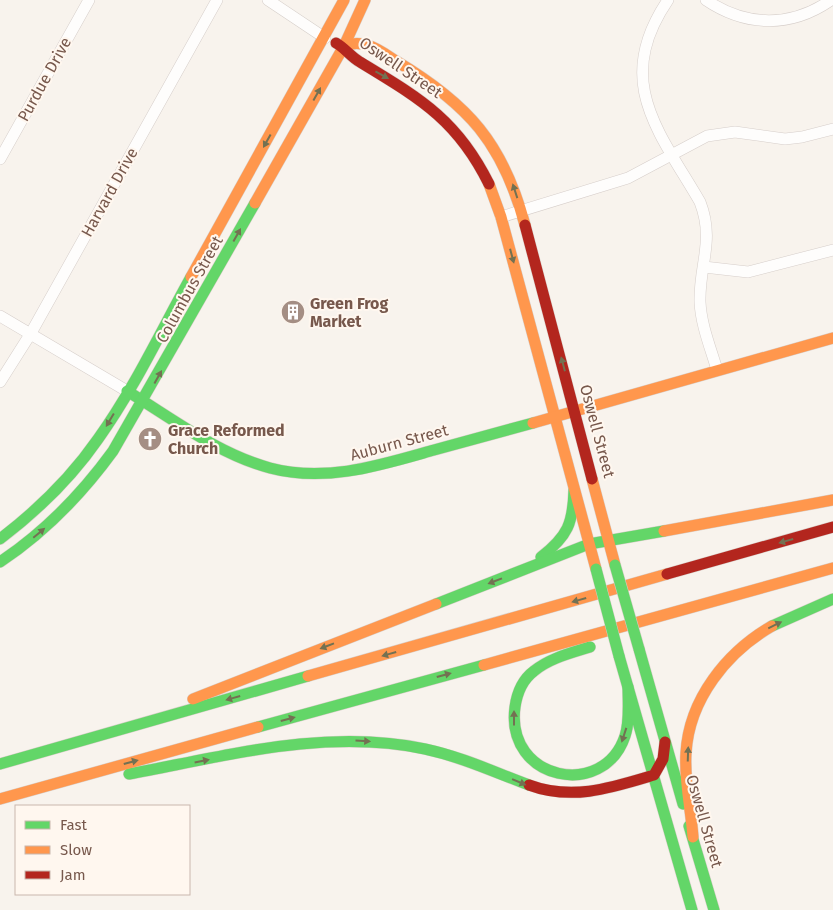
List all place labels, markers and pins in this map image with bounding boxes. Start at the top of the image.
place label: Green Frog Market [310,294,388,331]
building icon: Green Frog Market [280,299,306,325]
place label: Grace Reformed Church [168,421,285,458]
church icon: Grace Reformed Church [137,426,163,452]

